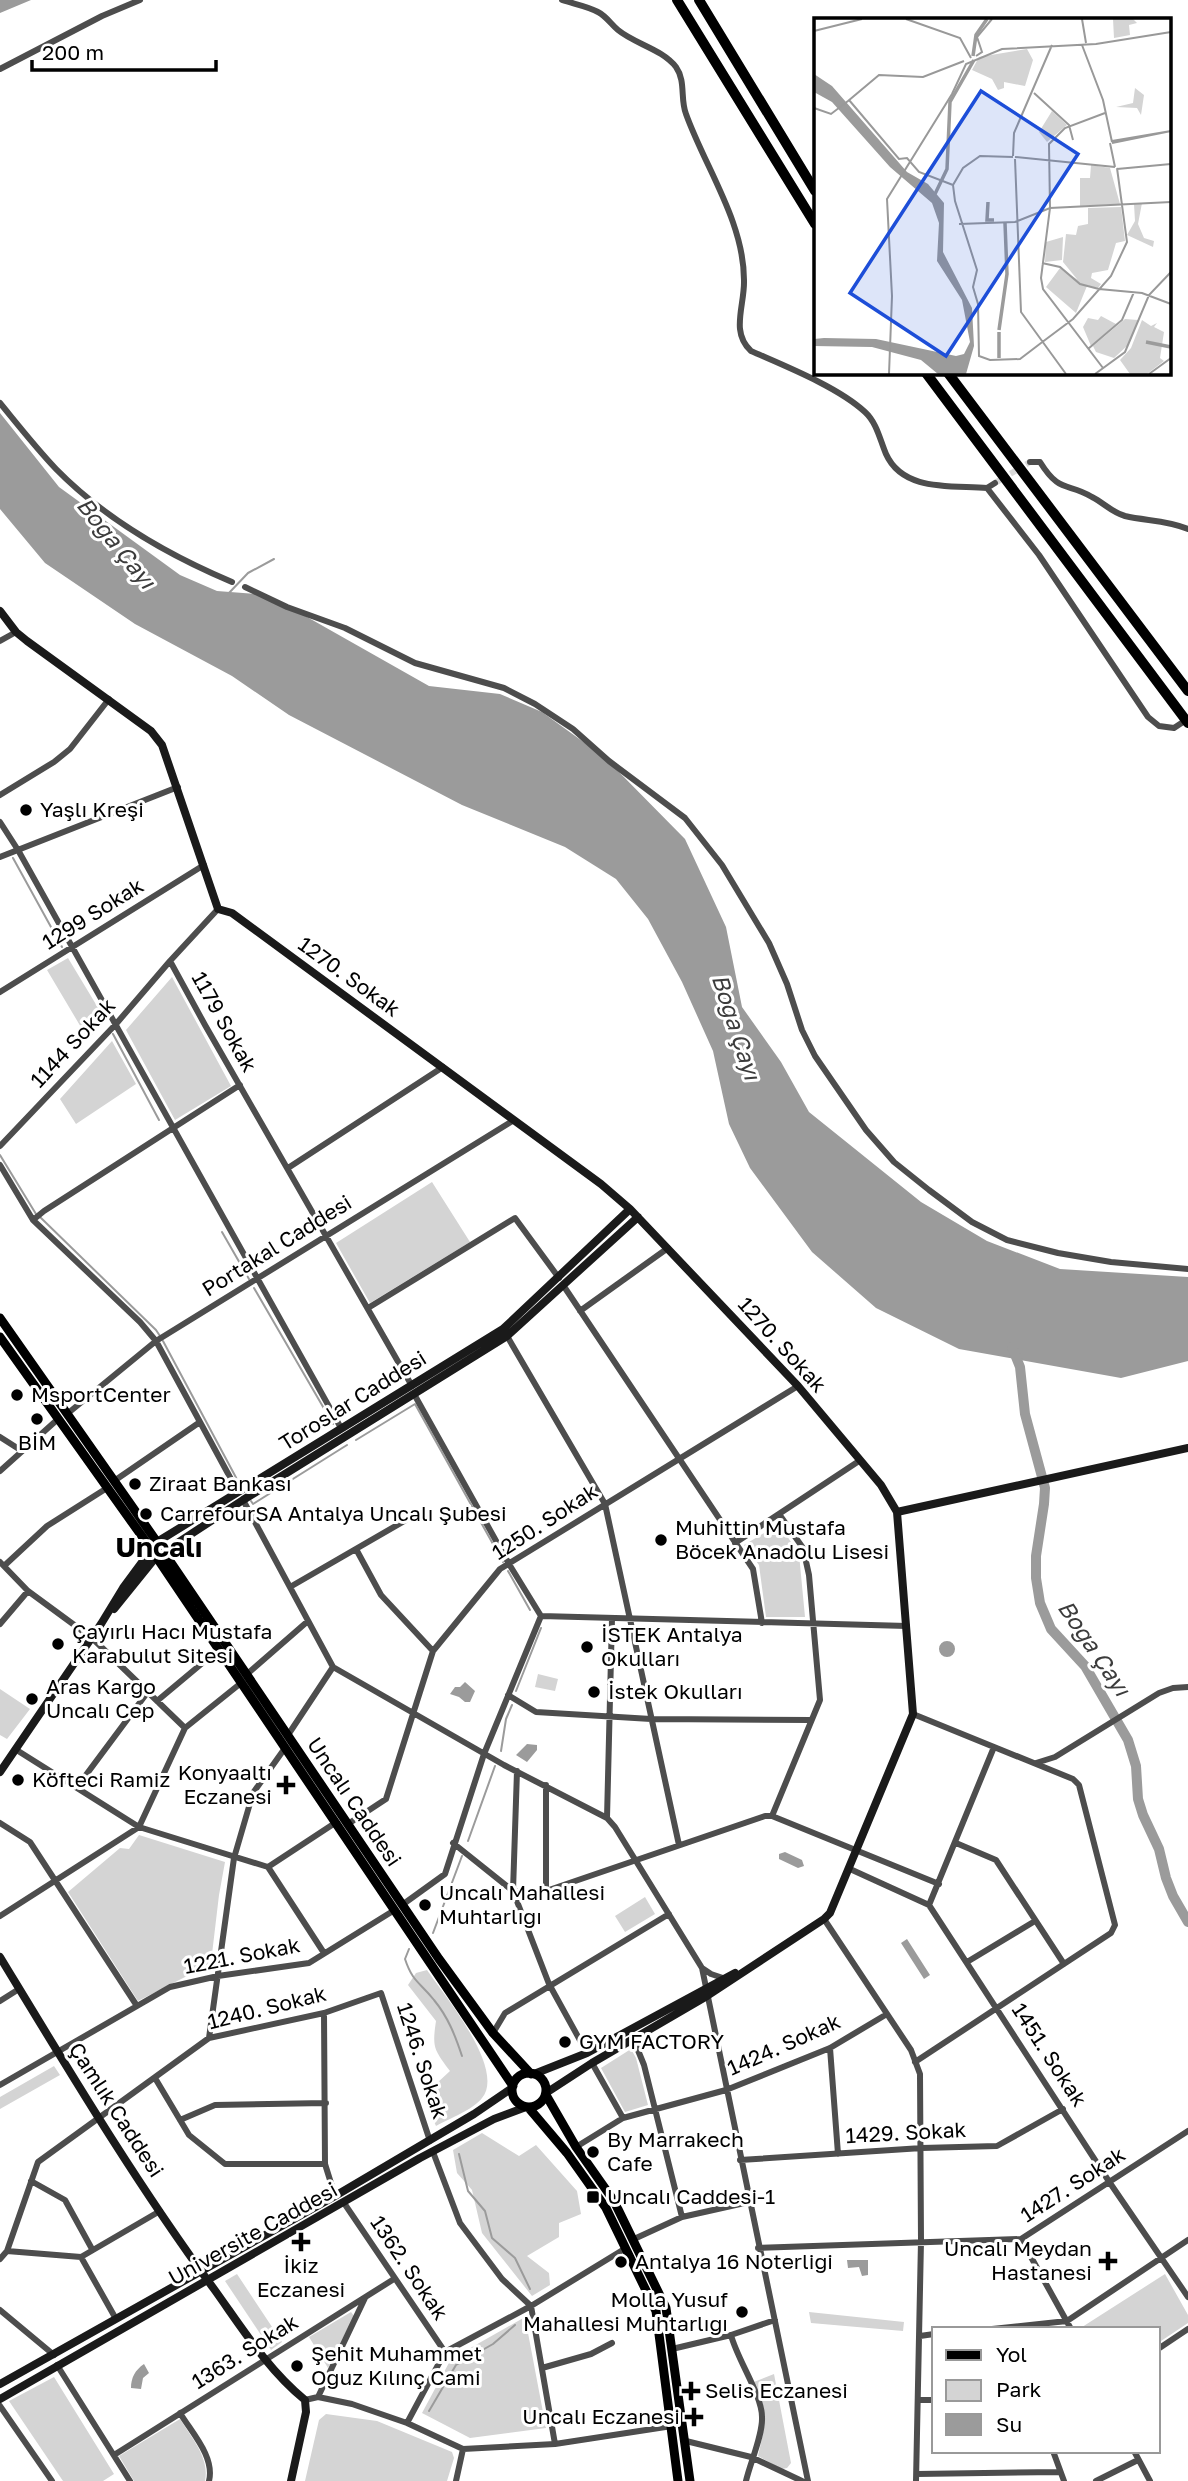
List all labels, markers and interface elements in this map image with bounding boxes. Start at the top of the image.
inset map [814,18,1170,374]
scale bar [32,28,215,72]
text: 200 m [42,39,104,65]
water label: Boğa Çayı [71,491,163,595]
place label: Yaşlı Kreşi [40,796,144,822]
marker: Yaşlı Kreşi [18,802,34,818]
street label: 1299 Sokak [37,872,148,955]
street label: 1270. Sokak [294,931,406,1022]
street label: 1179 Sokak [187,967,263,1076]
water label: Boğa Çayı [707,970,768,1085]
street label: 1144 Sokak [24,992,120,1092]
street label: Portakal Caddesi [197,1189,356,1302]
street label: 1270. Sokak [733,1291,832,1398]
street label: Toroslar Caddesi [274,1345,431,1456]
place label: MsportCenter [31,1381,171,1407]
marker: MsportCenter [9,1387,25,1403]
marker: BİM [29,1411,45,1427]
place label: BİM [18,1429,56,1455]
place label: Ziraat Bankası [149,1470,292,1496]
marker: Ziraat Bankası [127,1476,143,1492]
street label: 1250. Sokak [487,1477,602,1565]
place label: CarrefourSA Antalya Uncalı Şubesi [160,1500,507,1526]
marker: CarrefourSA Antalya Uncalı Şubesi [138,1506,154,1522]
place label: Muhittin Mustafa Böcek Anadolu Lisesi [675,1514,889,1564]
district label: Uncalı [116,1530,202,1563]
marker: Muhittin Mustafa Böcek Anadolu Lisesi [653,1532,669,1548]
water label: Boğa Çayı [1053,1594,1138,1702]
place label: Çayırlı Hacı Mustafa Karabulut Sitesi [72,1618,272,1668]
place label: İSTEK Antalya Okulları [601,1621,743,1671]
marker: Çayırlı Hacı Mustafa Karabulut Sitesi [50,1636,66,1652]
marker: İSTEK Antalya Okulları [579,1639,595,1655]
place label: Aras Kargo Uncalı Cep [46,1673,156,1723]
place label: İstek Okulları [608,1678,743,1704]
marker: İstek Okulları [586,1684,602,1700]
marker: Aras Kargo Uncalı Cep [24,1691,40,1707]
street label: Uncalı Caddesi [302,1732,408,1871]
place label: Konyaaltı Eczanesi [178,1759,272,1809]
place label: Köfteci Ramiz [32,1766,170,1792]
marker: Köfteci Ramiz [10,1772,26,1788]
marker: Konyaaltı Eczanesi [278,1777,294,1793]
place label: Uncalı Mahallesi Muhtarlığı [439,1879,605,1929]
marker: Uncalı Mahallesi Muhtarlığı [417,1897,433,1913]
street label: 1221. Sokak [182,1931,302,1979]
street label: 1240. Sokak [205,1980,329,2034]
street label: 1451. Sokak [1007,1998,1093,2111]
street label: 1246. Sokak [392,1999,454,2122]
street label: 1424. Sokak [723,2008,844,2081]
place label: GYM FACTORY [579,2028,724,2054]
marker: GYM FACTORY [557,2034,573,2050]
street label: Çamlık Caddesi [64,2037,170,2182]
street label: 1429. Sokak [845,2116,967,2148]
place label: By Marrakech Cafe [607,2126,744,2176]
street label: 1427. Sokak [1015,2141,1130,2228]
marker: By Marrakech Cafe [585,2144,601,2160]
street label: Universite Caddesi [164,2176,342,2290]
place label: Uncalı Caddesi-1 [607,2183,775,2209]
marker: Uncalı Caddesi-1 [585,2189,601,2205]
street label: 1362. Sokak [365,2210,454,2325]
marker: İkiz Eczanesi [293,2234,309,2250]
place label: Uncalı Meydan Hastanesi [944,2235,1092,2285]
place label: Antalya 16 Noterliği [635,2248,833,2274]
marker: Uncalı Meydan Hastanesi [1098,2251,1118,2271]
place label: İkiz Eczanesi [257,2252,345,2302]
marker: Antalya 16 Noterliği [613,2254,629,2270]
place label: Molla Yusuf Mahallesi Muhtarlığı [523,2286,728,2336]
marker: Molla Yusuf Mahallesi Muhtarlığı [734,2304,750,2320]
street label: 1363. Sokak [187,2308,303,2394]
legend [932,2327,1160,2453]
place label: Şehit Muhammet Oğuz Kılınç Cami [311,2340,482,2390]
text: Yol [996,2341,1027,2367]
marker: Şehit Muhammet Oğuz Kılınç Cami [289,2358,305,2374]
text: Park [996,2376,1042,2402]
place label: Selis Eczanesi [705,2377,848,2403]
marker: Selis Eczanesi [683,2383,699,2399]
place label: Uncalı Eczanesi [522,2403,680,2429]
marker: Uncalı Eczanesi [686,2409,702,2425]
text: Su [996,2411,1022,2437]

